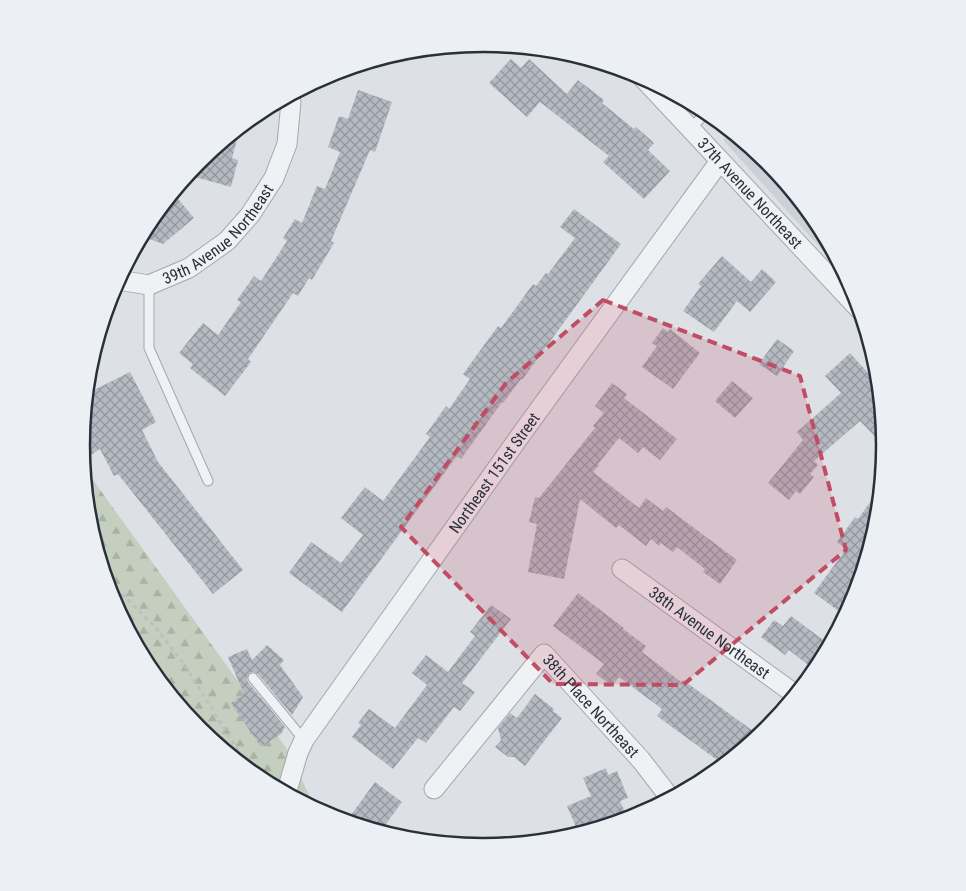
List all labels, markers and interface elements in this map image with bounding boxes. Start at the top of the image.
street label: 37th Avenue Northeast [694,134,806,253]
street label: 39th Avenue Northeast [160,180,278,288]
street label: Northeast 151st Street [445,409,544,537]
street label: 38th Avenue Northeast [645,583,774,683]
street label: 38th Place Northeast [539,650,643,762]

